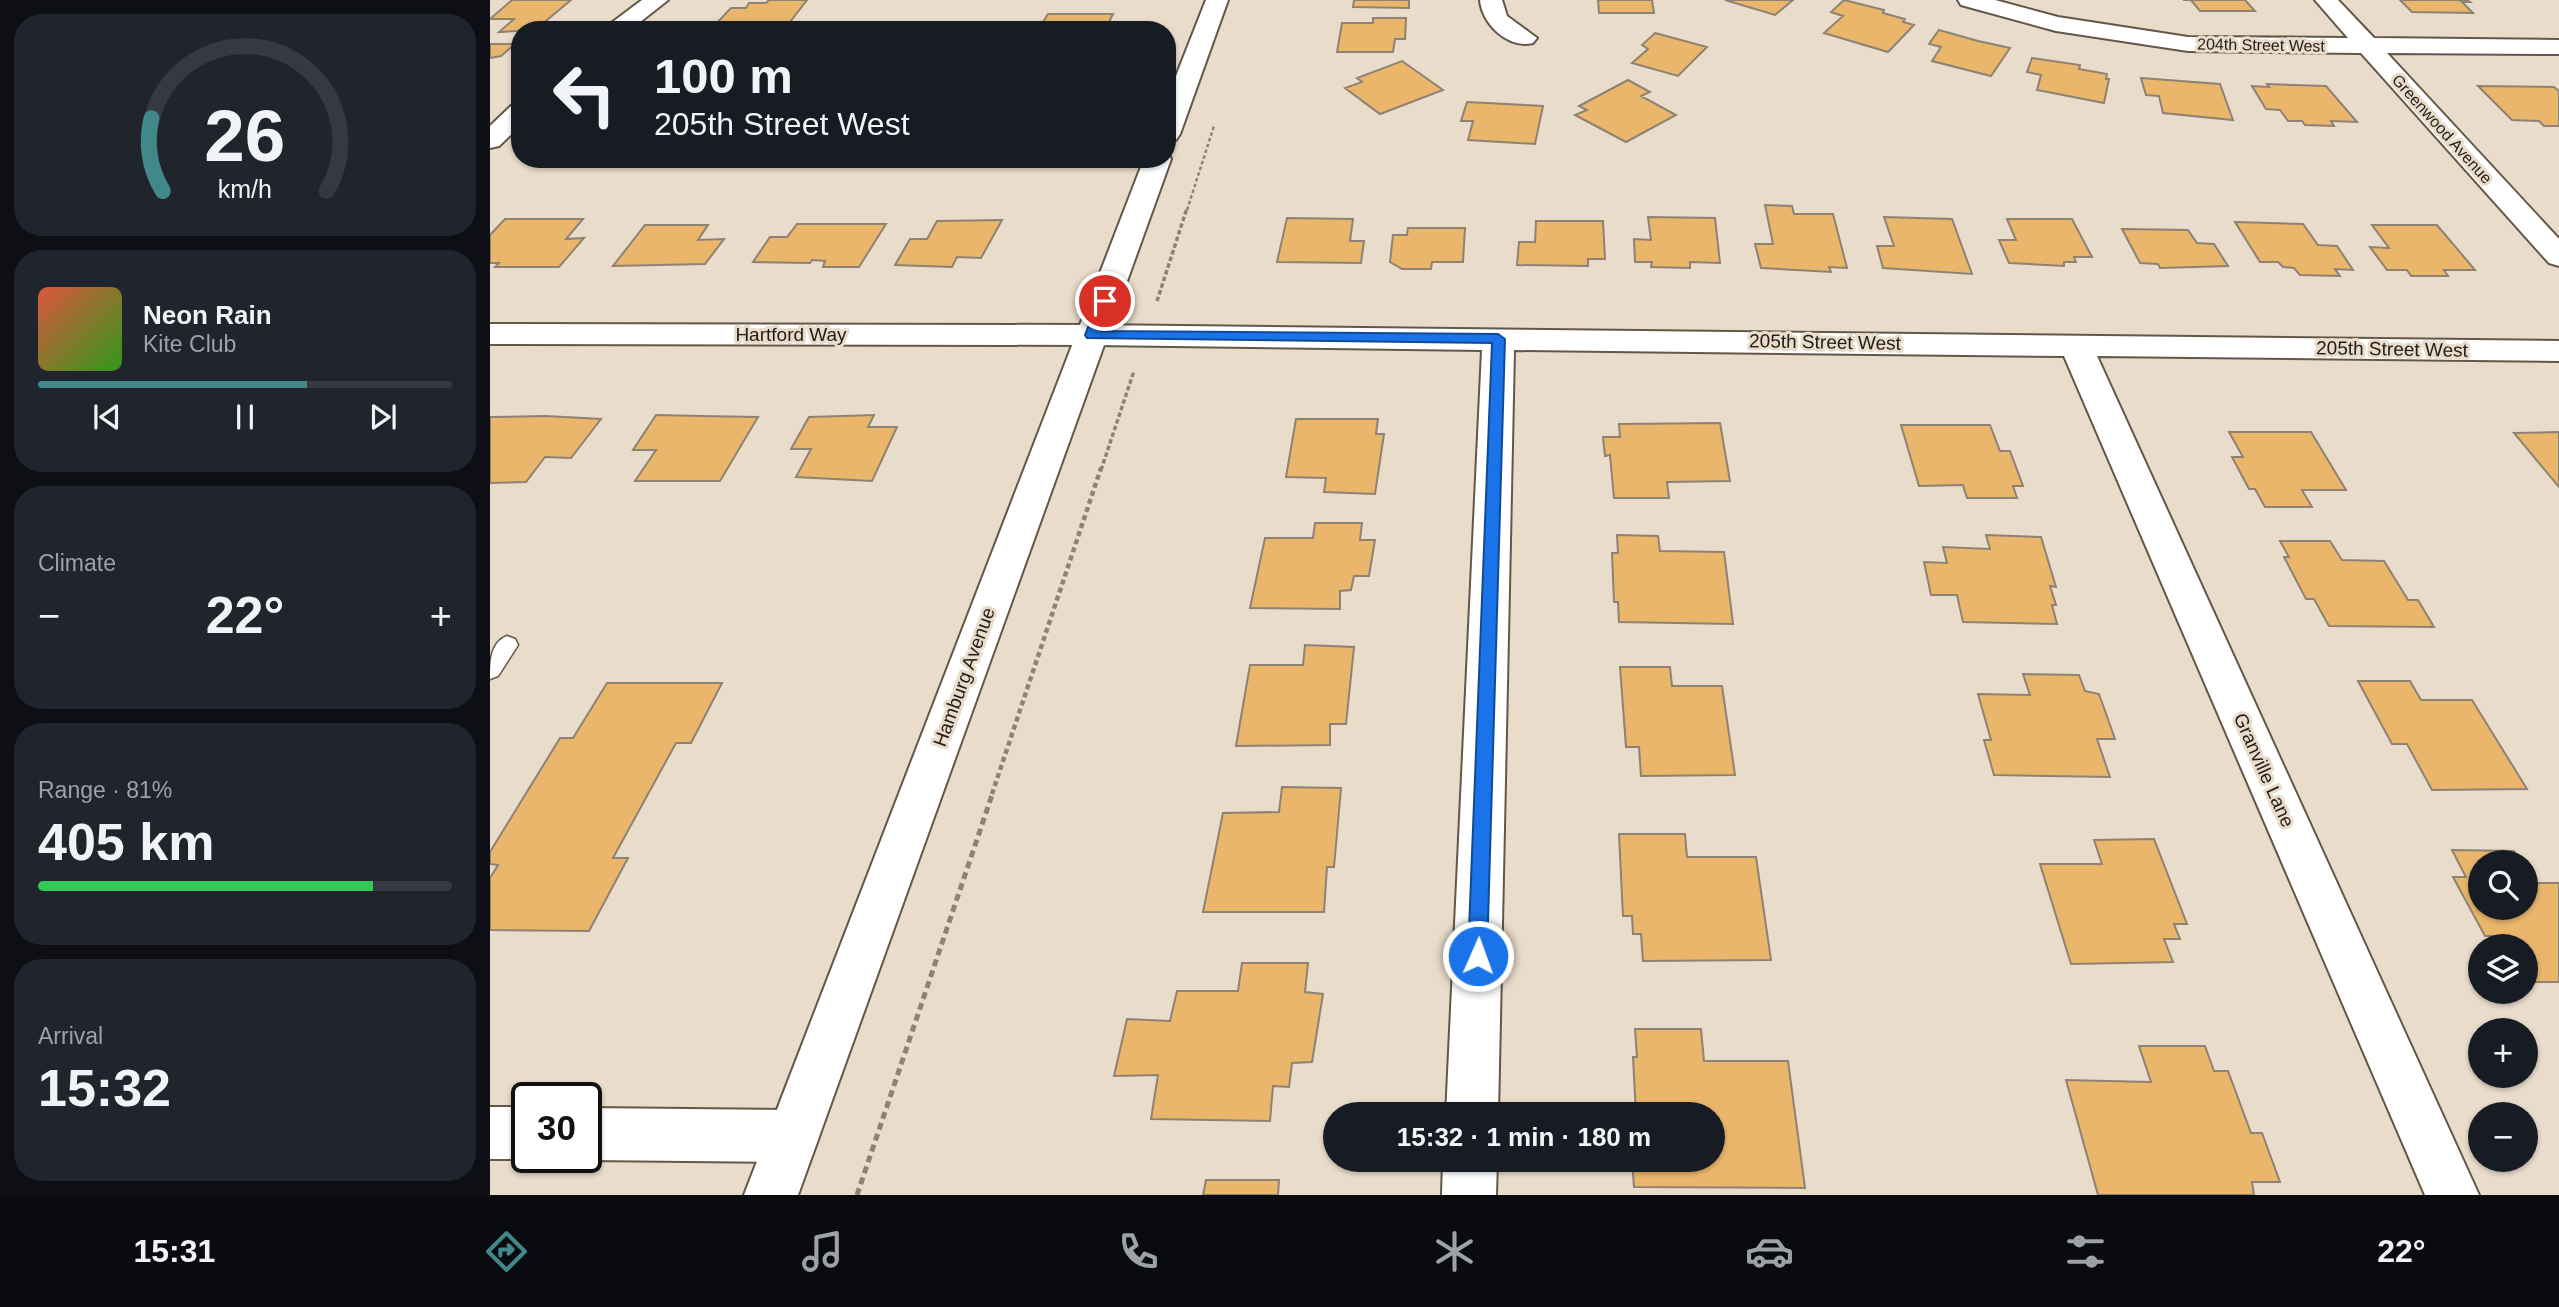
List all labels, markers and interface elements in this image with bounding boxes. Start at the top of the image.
street label: 204th Street West [2197,35,2326,55]
icon: left [539,49,630,140]
text: 100 m [654,49,793,103]
street label: Greenwood Avenue [2389,71,2495,187]
text: 26 [205,95,285,176]
text: 205th Street West [654,106,910,142]
text: km/h [218,175,272,203]
pin [1075,271,1135,331]
icon: arrive [1086,282,1124,320]
text: Neon Rain [143,300,272,330]
street label: Hartford Way [735,324,847,345]
street label: 205th Street West [1749,330,1902,354]
text: Kite Club [143,331,236,357]
street label: 205th Street West [2316,337,2469,361]
icon: previous [88,398,126,436]
icon: pause [226,398,264,436]
icon: next [364,398,402,436]
text: Climate [38,550,116,576]
text: 22° [206,586,284,644]
text: − [38,595,60,637]
text: + [430,595,452,637]
street label: Hamburg Avenue [929,605,999,749]
street label: Granville Lane [2229,710,2299,830]
text: Range · 81% [38,777,172,803]
text: 405 km [38,813,214,871]
map controls [2468,850,2538,1172]
button: search [2468,850,2538,920]
position arrow [1441,919,1515,993]
button: layers [2468,934,2538,1004]
button: + [2468,1018,2538,1088]
text: Arrival [38,1023,103,1049]
text: 15:32 [38,1059,171,1117]
speed limit sign: 30 [511,1082,602,1173]
button: − [2468,1102,2538,1172]
text: 15:32 · 1 min · 180 m [1397,1122,1651,1152]
icon: directions [482,1227,531,1276]
icon: music [798,1227,847,1276]
icon: phone [1114,1227,1163,1276]
icon: climate [1430,1227,1479,1276]
icon: car [1745,1227,1794,1276]
icon: filters [2061,1227,2110,1276]
text: 15:31 [133,1233,215,1269]
text: 22° [2377,1233,2426,1269]

